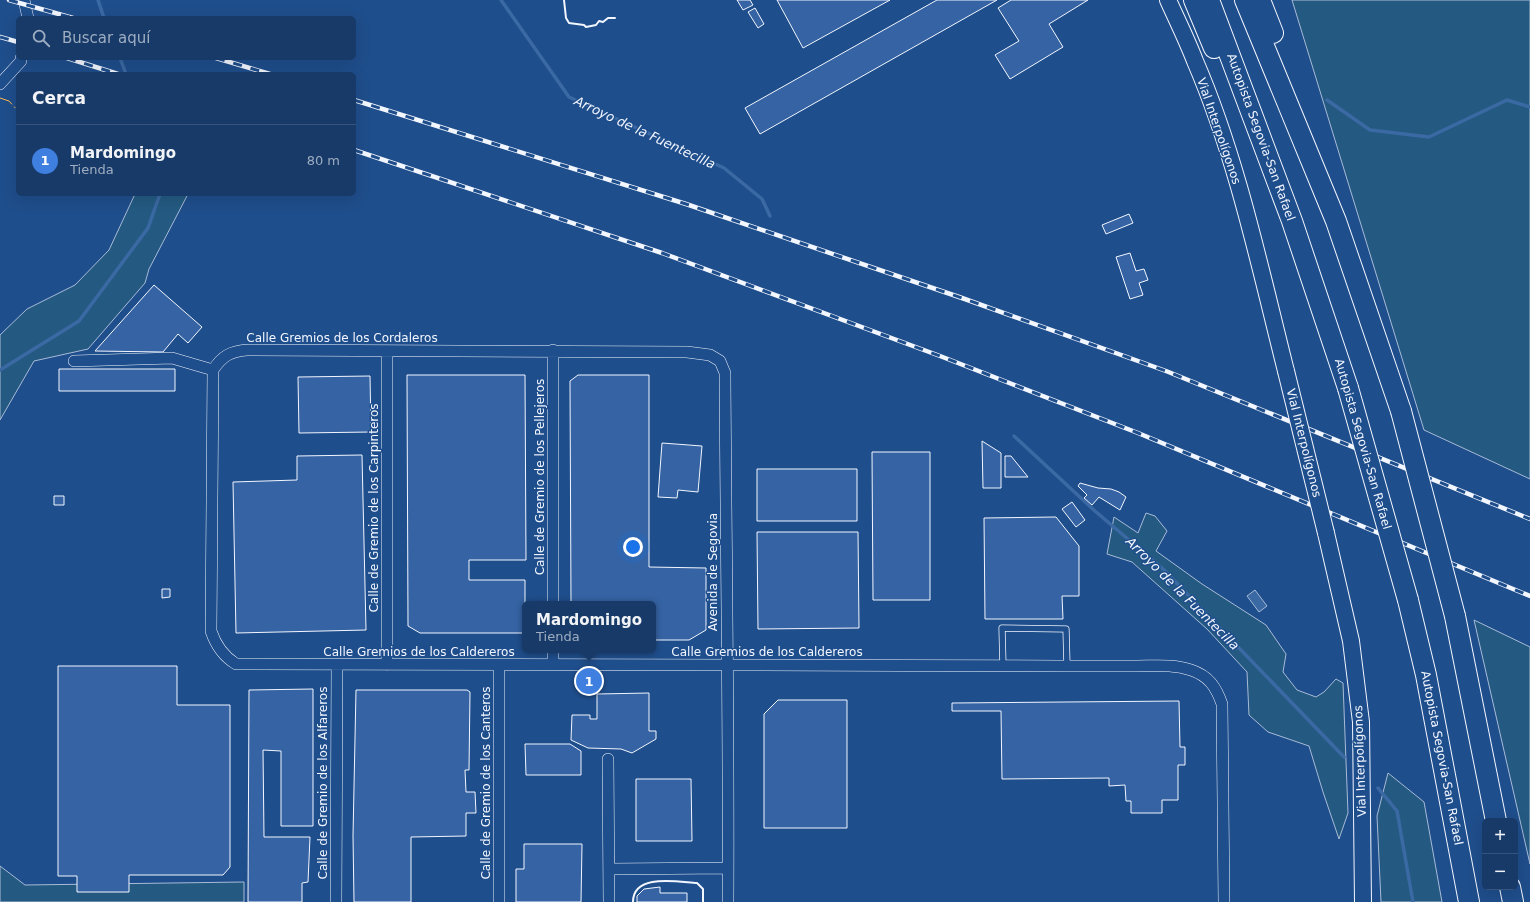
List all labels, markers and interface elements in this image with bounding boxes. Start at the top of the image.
search box [16,16,356,60]
icon: search [30,27,52,49]
text: Buscar aquí [62,29,150,47]
street label: Autopista Segovia-San Rafael [1224,51,1298,223]
street label: Vial Interpolígonos [1194,76,1244,186]
text: Cerca [32,88,86,108]
water label: Arroyo de la Fuentecilla [571,93,718,172]
text: Mardomingo [70,144,176,162]
text: 1 [40,153,50,168]
text: 80 m [307,153,340,168]
text: Tienda [70,162,114,177]
street label: Calle Gremios de los Cordaleros [246,331,438,345]
street label: Autopista Segovia-San Rafael [1332,357,1394,531]
street label: Calle de Gremio de los Pellejeros [533,379,547,575]
street label: Vial Interpolígonos [1284,387,1324,499]
street label: Calle de Gremio de los Carpinteros [367,403,381,613]
street label: Avenida de Segovia [706,513,720,631]
water label: Arroyo de la Fuentecilla [1122,533,1242,653]
your location [623,537,643,557]
popup [522,601,656,653]
text: Mardomingo [536,611,642,629]
text: Tienda [536,629,580,644]
street label: Calle Gremios de los Caldereros [323,645,515,659]
street label: Calle Gremios de los Caldereros [671,645,863,659]
pin: 1 [576,666,602,696]
street label: Autopista Segovia-San Rafael [1418,670,1466,846]
street label: Calle de Gremio de los Canteros [479,686,493,880]
street label: Calle de Gremio de los Alfareros [316,687,330,879]
street label: Vial Interpolígonos [1351,705,1369,817]
map controls [1482,818,1518,890]
button: + [1482,818,1518,854]
button: − [1482,854,1518,890]

